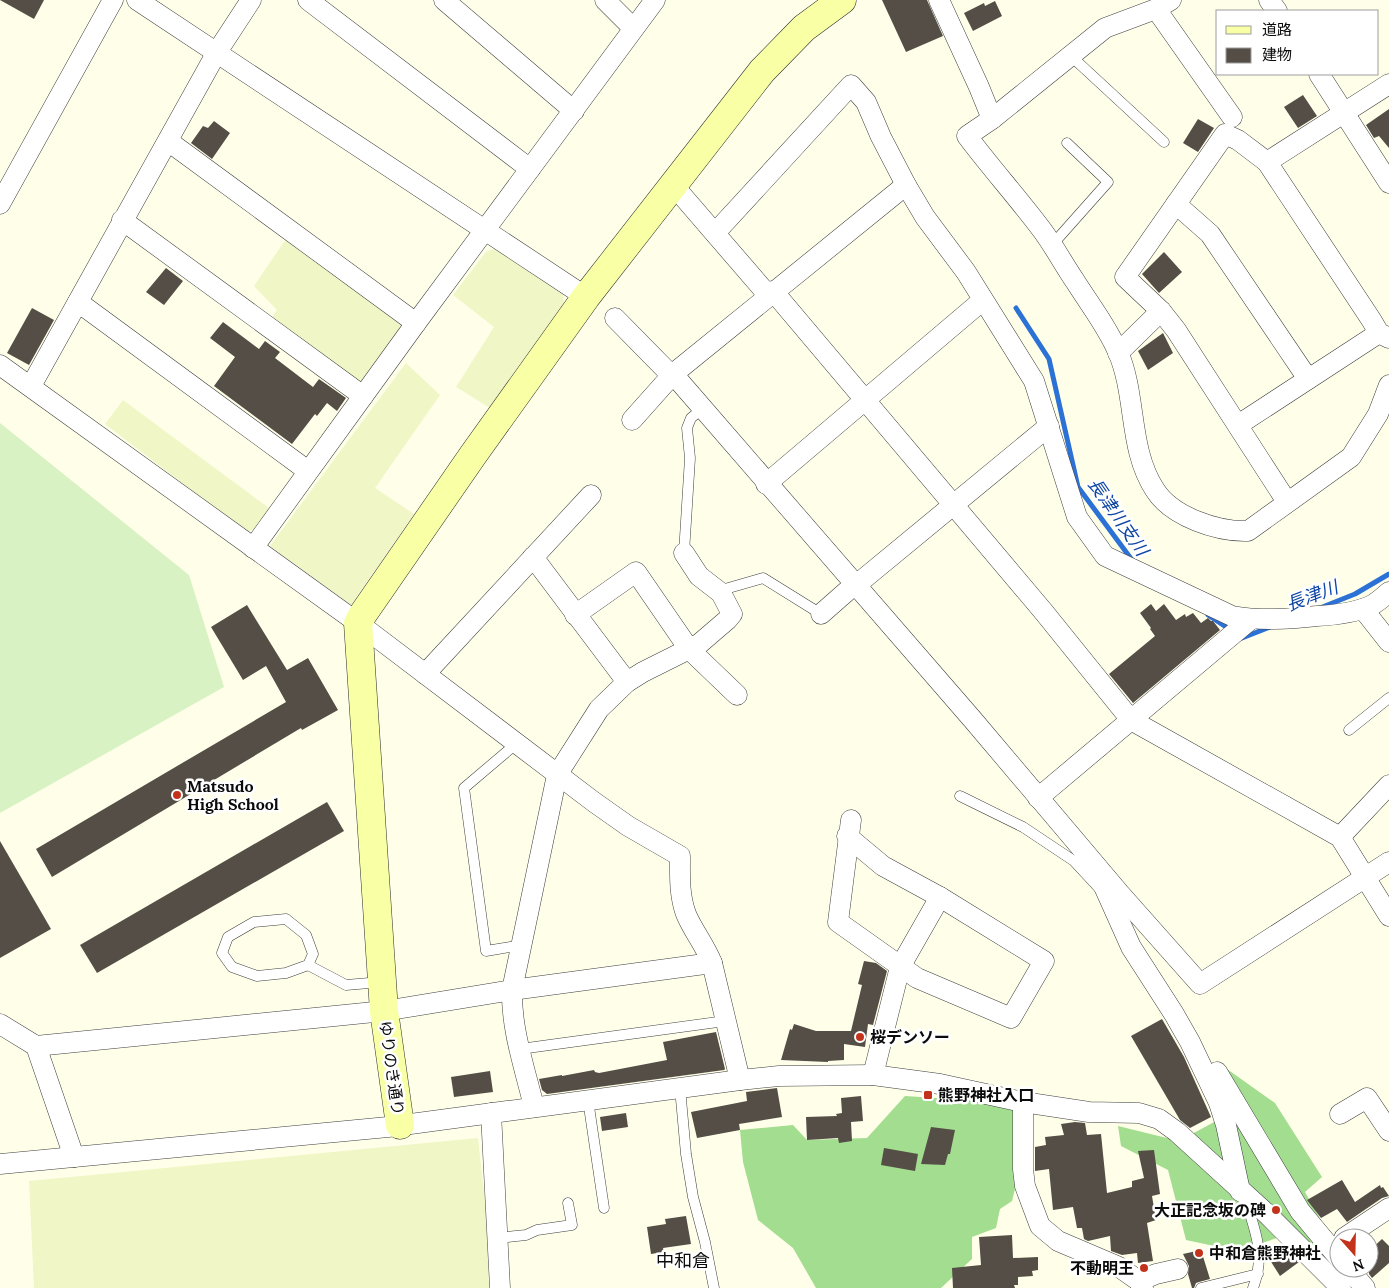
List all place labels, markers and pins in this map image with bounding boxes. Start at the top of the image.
place label: Matsudo High School [187,776,279,814]
marker: Matsudo High School [171,789,183,801]
place label: 桜デンソー [870,1027,950,1047]
marker: 桜デンソー [854,1031,866,1043]
place label: 熊野神社入口 [938,1085,1034,1105]
marker: 熊野神社入口 [922,1089,934,1101]
place label: 大正記念坂の碑 [1154,1200,1266,1220]
marker: 大正記念坂の碑 [1270,1204,1282,1216]
place label: 中和倉熊野神社 [1209,1243,1321,1263]
marker: 中和倉熊野神社 [1193,1247,1205,1259]
place label: 不動明王 [1070,1258,1134,1278]
marker: 不動明王 [1138,1262,1150,1274]

